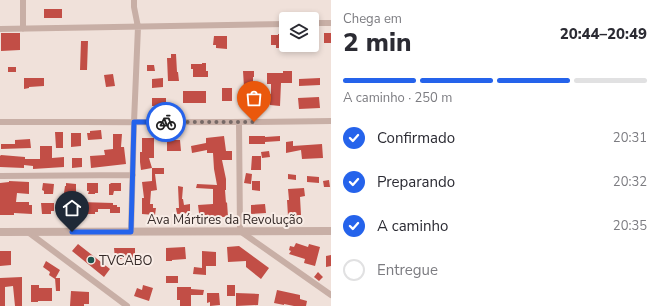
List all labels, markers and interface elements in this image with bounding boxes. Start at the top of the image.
text: Chega em [343,10,402,28]
map controls [279,12,319,52]
button: layers [279,12,319,52]
text: 20:44–20:49 [560,24,647,44]
text: 2 min [343,25,411,60]
pin [237,81,271,122]
icon: bag [243,87,265,109]
text: A caminho · 250 m [343,89,452,107]
courier [146,102,186,142]
icon: bike [155,111,177,133]
icon: check [343,127,365,149]
text: Confirmado [377,128,455,148]
text: 20:31 [613,129,647,147]
icon: check [343,171,365,193]
text: Preparando [377,172,455,192]
text: 20:32 [613,173,647,191]
pin [55,191,89,232]
icon: home [61,197,83,219]
street label: Ava Mártires da Revolução [147,211,303,229]
icon: check [343,215,365,237]
text: A caminho [377,216,448,236]
text: 20:35 [613,217,647,235]
place label: TVCABO [99,252,153,270]
marker: TVCABO [86,255,96,265]
text: Entregue [377,260,438,280]

